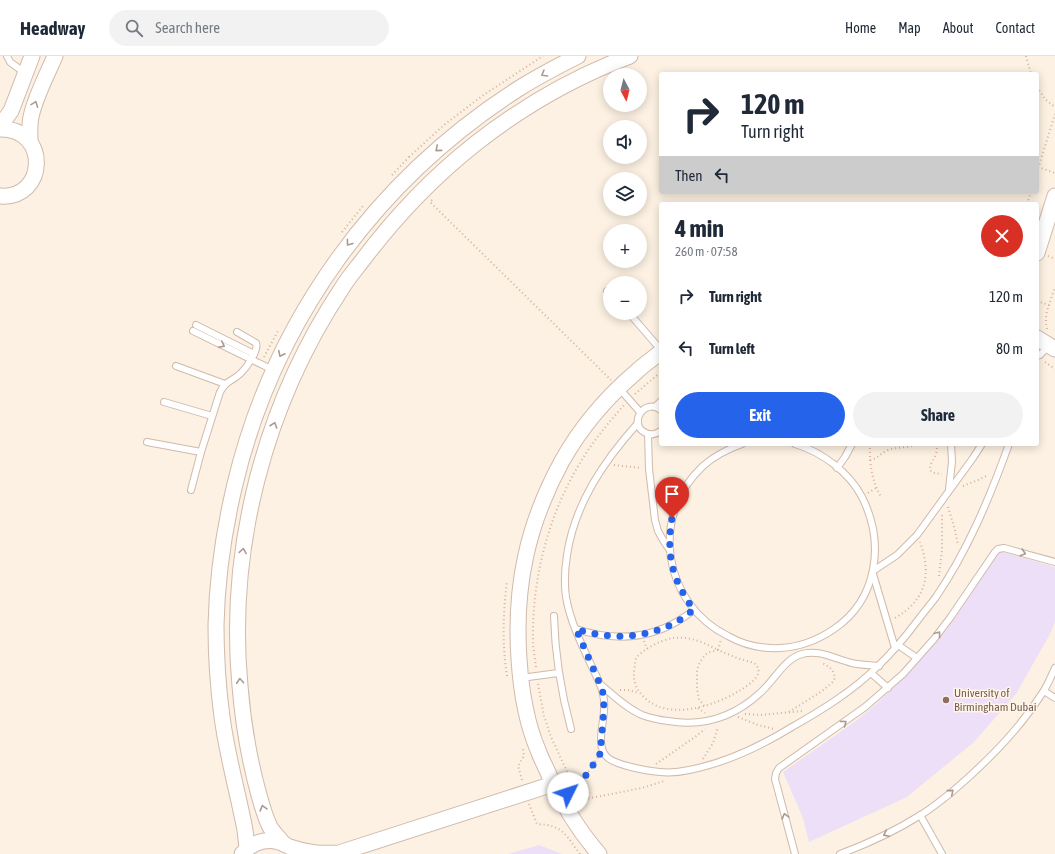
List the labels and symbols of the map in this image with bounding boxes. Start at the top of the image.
north arrow [603,68,647,112]
one-way arrow [541,70,548,77]
one-way arrow [31,101,39,108]
one-way arrow [435,145,443,152]
one-way arrow [347,239,354,246]
one-way arrow [218,340,225,348]
one-way arrow [278,350,286,357]
one-way arrow [269,422,277,429]
pin [655,477,689,518]
one-way arrow [238,548,247,554]
one-way arrow [1019,548,1026,557]
one-way arrow [933,631,940,638]
one-way arrow [235,678,244,684]
place label: University of Birmingham Dubai [954,686,1037,714]
marker: University of Birmingham Dubai [941,695,951,705]
one-way arrow [840,720,847,727]
position arrow [547,772,589,814]
one-way arrow [947,790,954,797]
one-way arrow [259,805,268,812]
one-way arrow [781,813,789,820]
one-way arrow [883,829,890,837]

